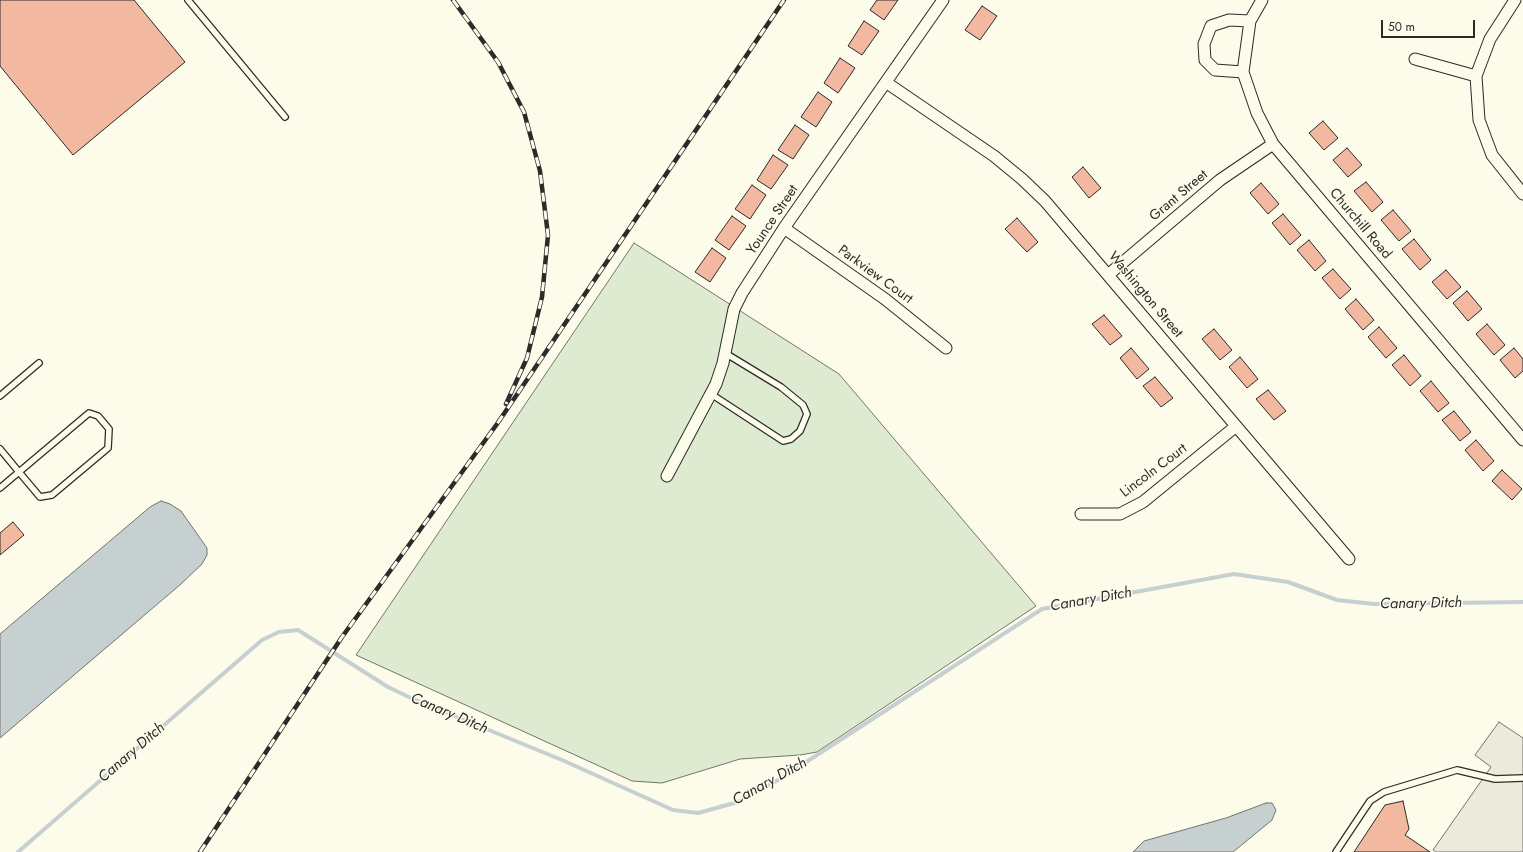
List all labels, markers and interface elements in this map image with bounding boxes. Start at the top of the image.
scale bar [1383,12,1477,38]
text: 50 m [1388,18,1415,36]
street label: Grant Street [1147,167,1211,225]
street label: Younce Street [744,182,802,258]
street label: Churchill Road [1325,185,1395,263]
street label: Parkview Court [834,242,916,308]
street label: Washington Street [1104,249,1186,341]
street label: Lincoln Court [1117,440,1191,502]
water label: Canary Ditch [1049,584,1133,616]
water label: Canary Ditch [1380,594,1462,614]
water label: Canary Ditch [408,690,490,738]
water label: Canary Ditch [95,719,169,787]
water label: Canary Ditch [730,754,810,810]

